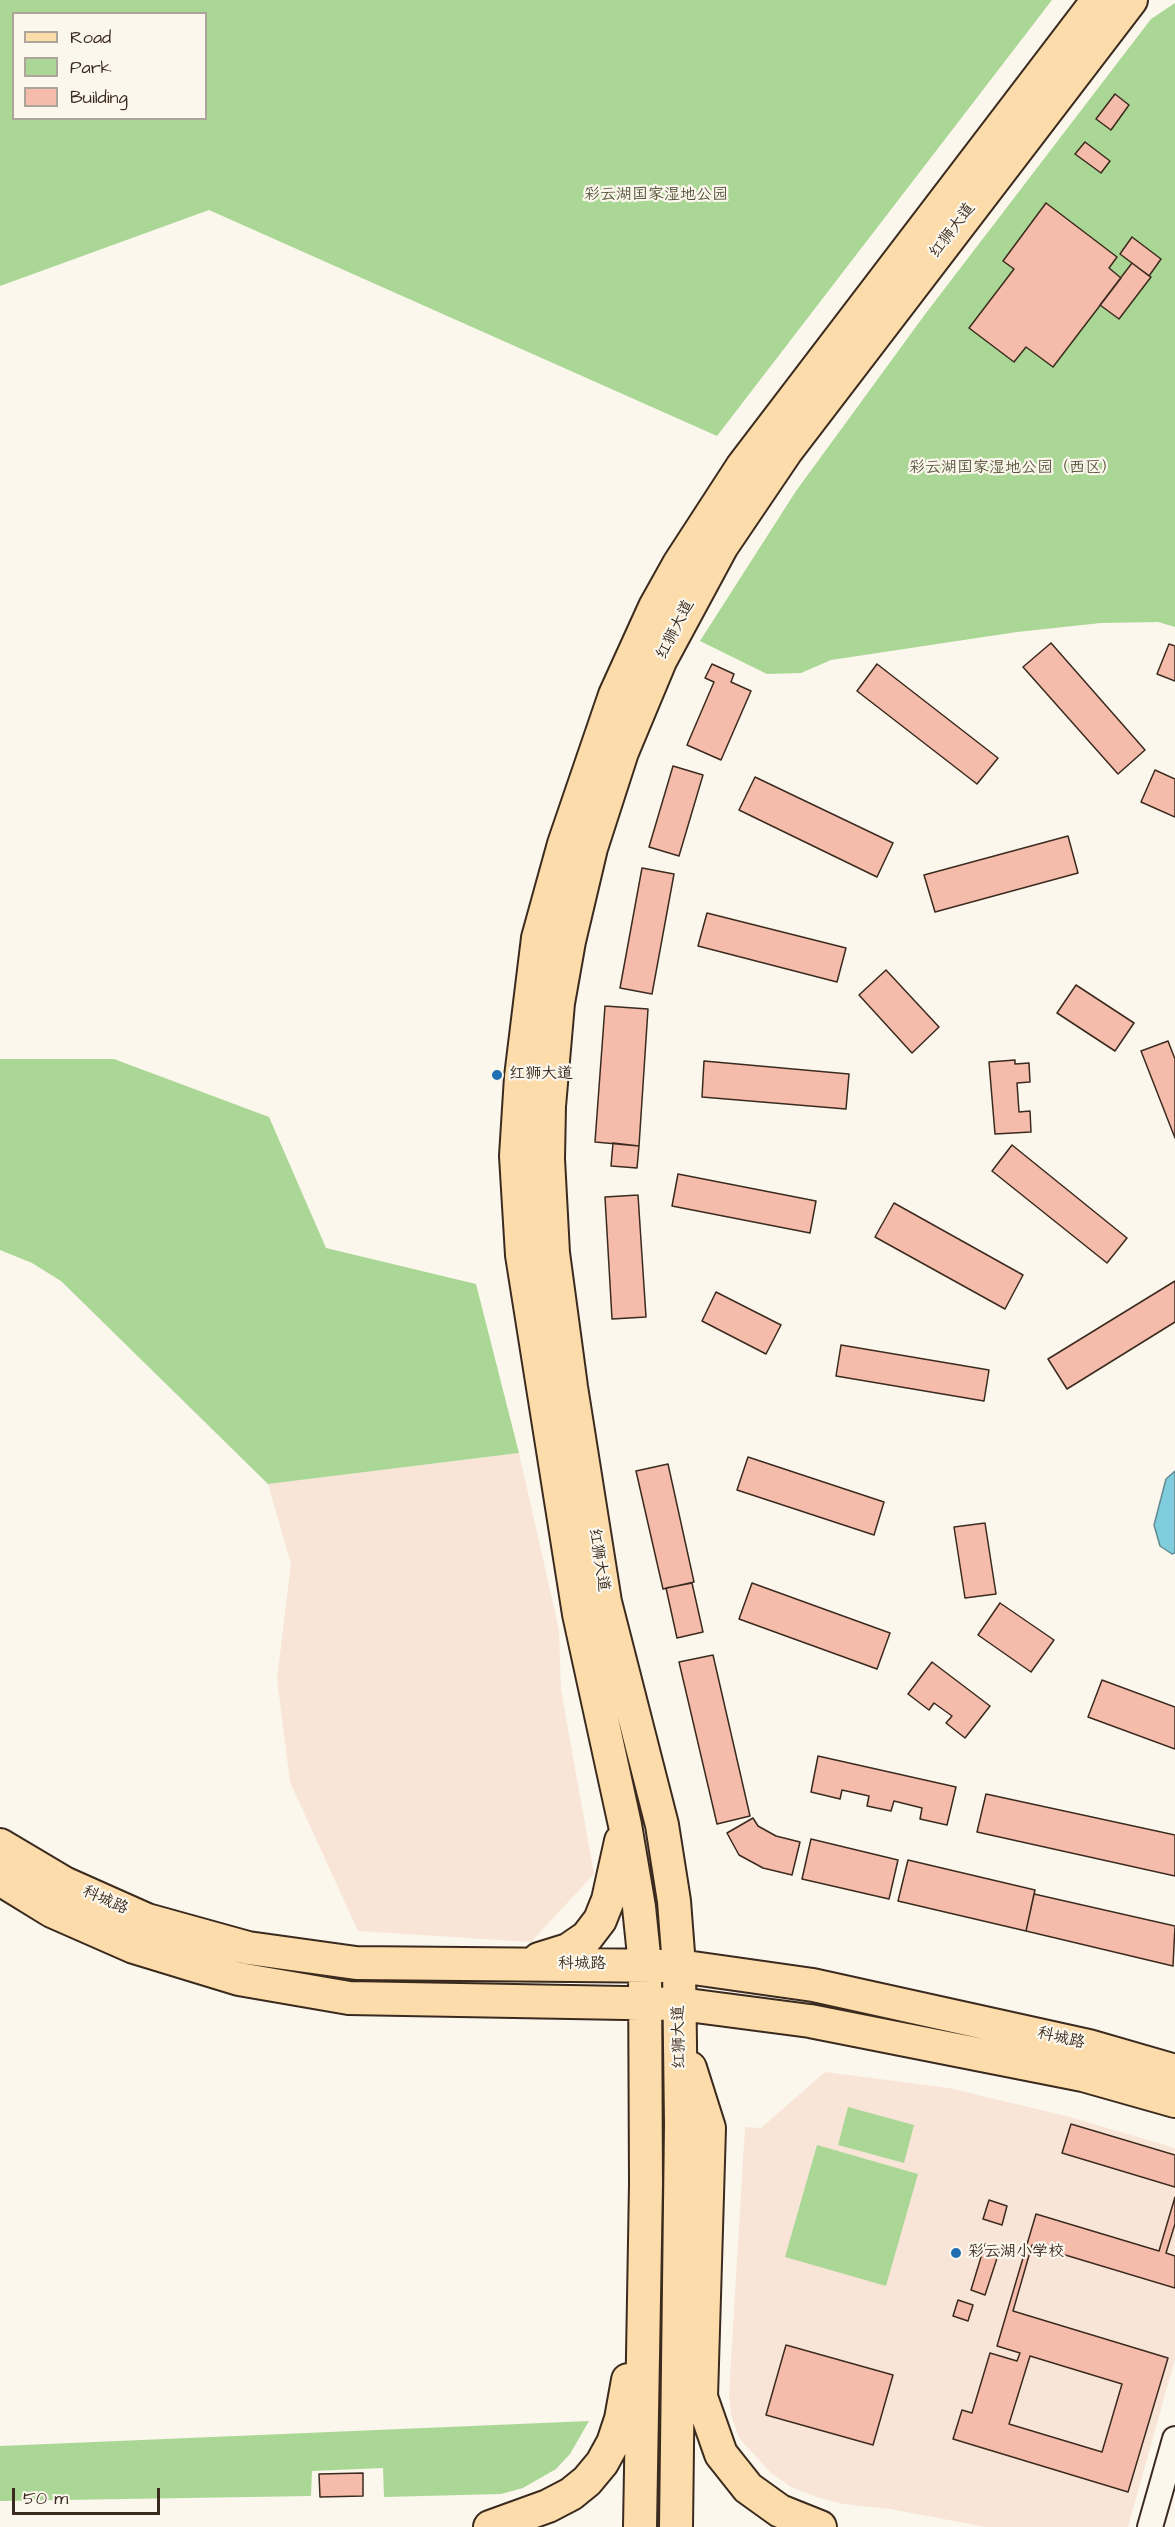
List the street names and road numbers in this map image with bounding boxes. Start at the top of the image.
street label: 红狮大道 [926,200,980,262]
street label: 红狮大道 [653,597,699,663]
street label: 红狮大道 [584,1527,612,1593]
street label: 科城路 [79,1882,131,1920]
street label: 科城路 [558,1955,606,1975]
street label: 红狮大道 [670,2005,690,2069]
street label: 科城路 [1035,2024,1087,2054]

